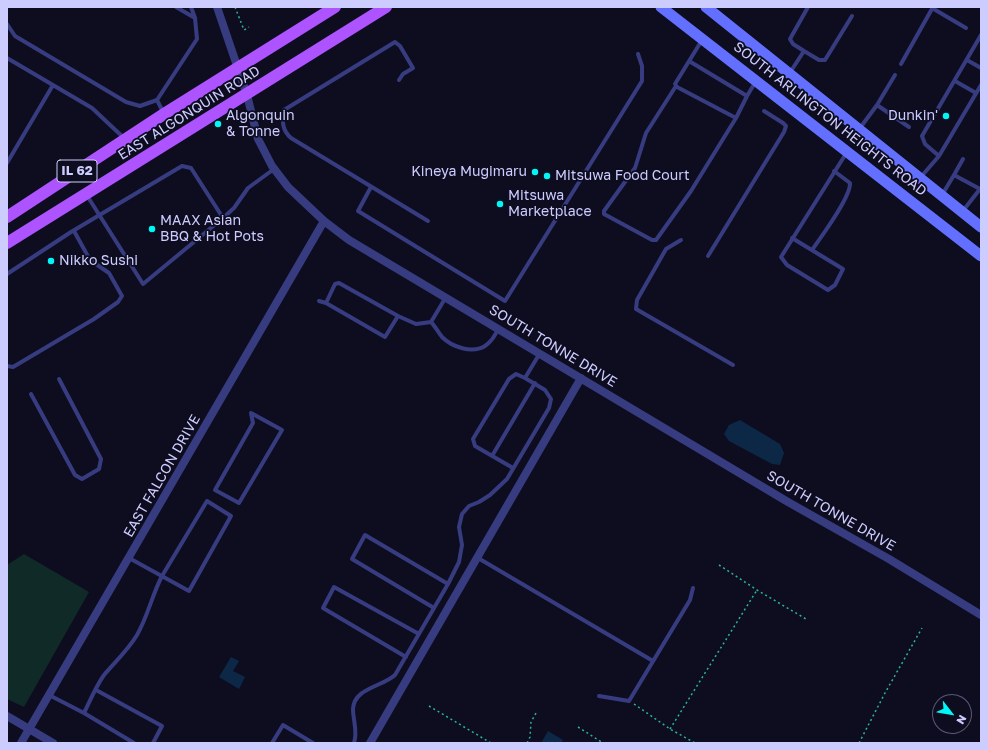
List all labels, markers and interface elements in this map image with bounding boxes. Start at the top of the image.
street label: SOUTH ARLINGTON HEIGHTS ROAD [730,38,930,200]
street label: EAST ALGONQUIN ROAD [115,62,263,164]
place label: Algonquin & Tonne [226,108,295,140]
place label: Dunkin' [888,108,938,124]
marker: Dunkin' [941,111,951,121]
marker: Algonquin & Tonne [213,119,223,129]
road number: IL 62 [57,160,97,182]
place label: Kineya Mugimaru [411,164,527,180]
marker: Kineya Mugimaru [530,167,540,177]
place label: Mitsuwa Food Court [555,168,690,184]
marker: Mitsuwa Food Court [542,171,552,181]
place label: Mitsuwa Marketplace [508,188,592,220]
marker: Mitsuwa Marketplace [495,199,505,209]
place label: MAAX Asian BBQ & Hot Pots [160,213,264,246]
marker: MAAX Asian BBQ & Hot Pots [147,224,157,234]
place label: Nikko Sushi [59,253,138,269]
marker: Nikko Sushi [46,256,56,266]
street label: SOUTH TONNE DRIVE [486,301,620,391]
street label: EAST FALCON DRIVE [120,412,204,540]
street label: SOUTH TONNE DRIVE [764,467,898,555]
north arrow [932,694,972,734]
text: N [954,713,970,727]

